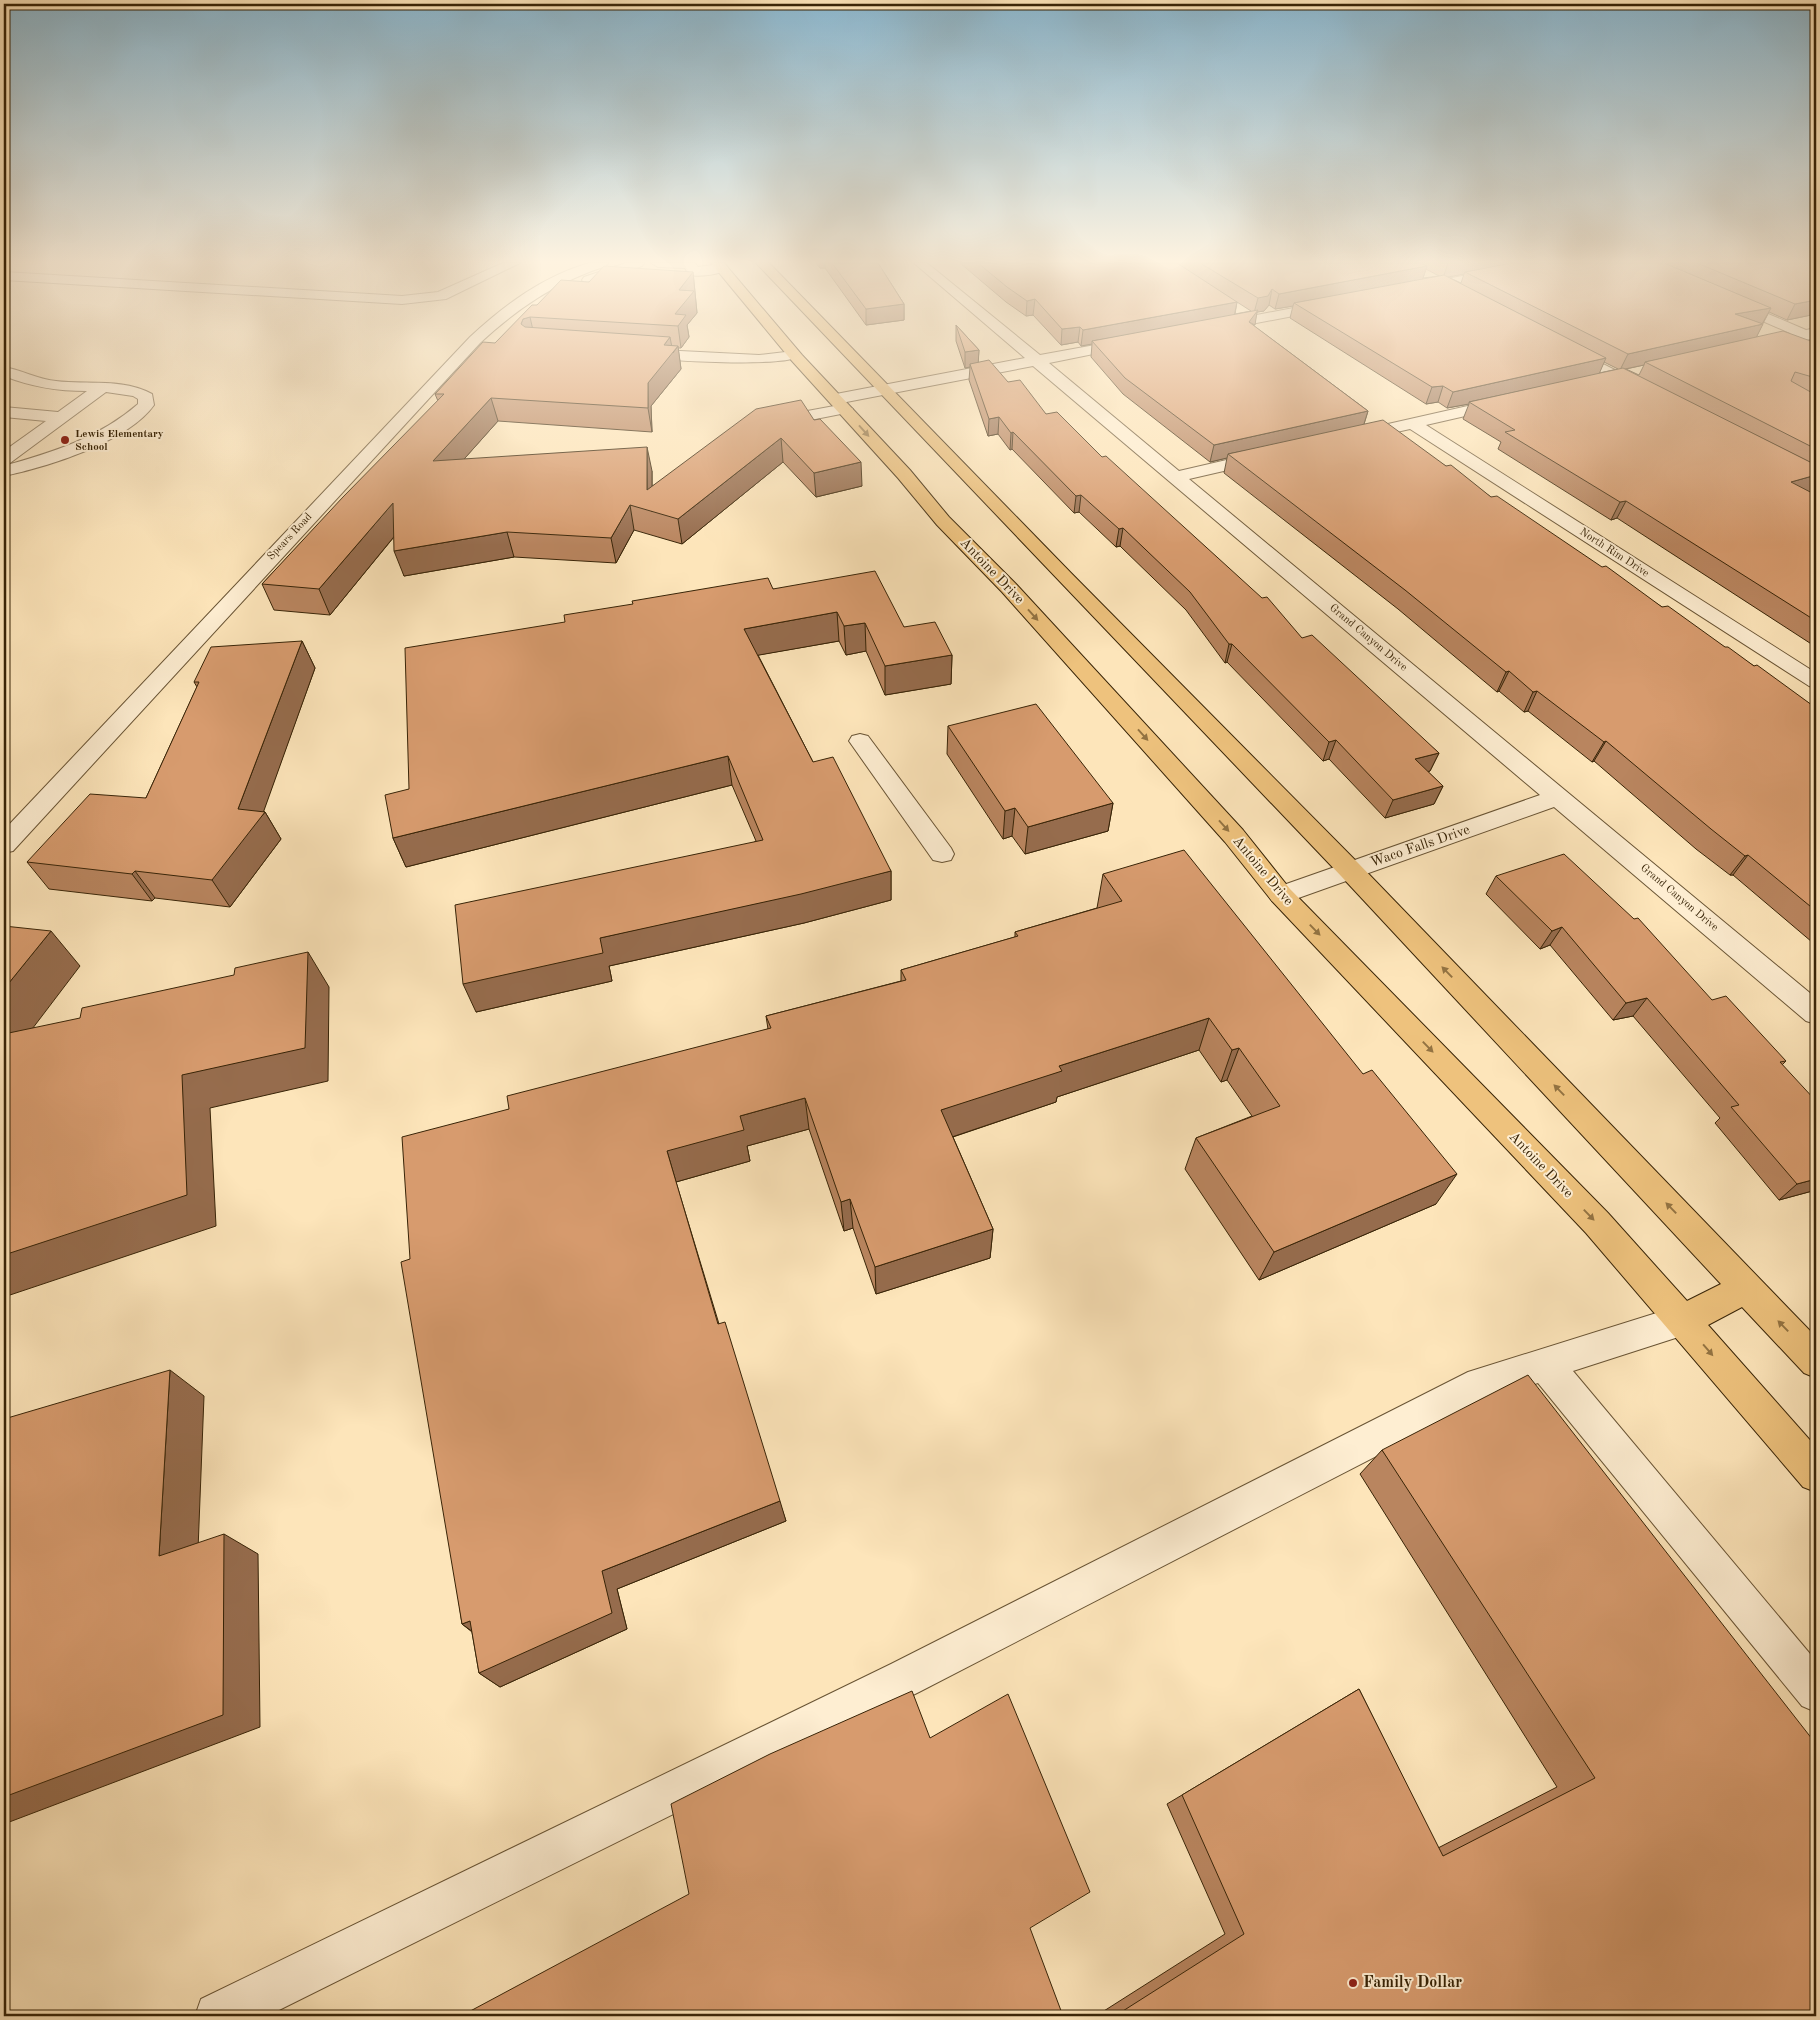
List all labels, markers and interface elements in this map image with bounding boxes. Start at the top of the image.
one-way arrow [859,424,870,437]
place label: Lewis Elementary School [75,429,164,453]
marker: Lewis Elementary School [59,434,71,446]
street label: Spears Road [266,511,315,563]
street label: North Rim Drive [1577,526,1651,580]
street label: Antoine Drive [957,535,1027,607]
street label: Grand Canyon Drive [1327,602,1409,674]
one-way arrow [1027,608,1039,620]
one-way arrow [1137,729,1148,742]
one-way arrow [1219,819,1230,832]
street label: Waco Falls Drive [1368,822,1472,870]
street label: Antoine Drive [1230,834,1296,908]
street label: Grand Canyon Drive [1638,862,1720,934]
one-way arrow [1309,924,1321,936]
one-way arrow [1441,967,1453,979]
one-way arrow [1422,1041,1434,1053]
one-way arrow [1553,1085,1565,1097]
street label: Antoine Drive [1506,1129,1576,1201]
one-way arrow [1665,1202,1677,1214]
one-way arrow [1583,1209,1595,1221]
one-way arrow [1777,1320,1789,1332]
one-way arrow [1702,1344,1713,1357]
place label: Family Dollar [1363,1975,1462,1991]
marker: Family Dollar [1347,1977,1359,1989]

